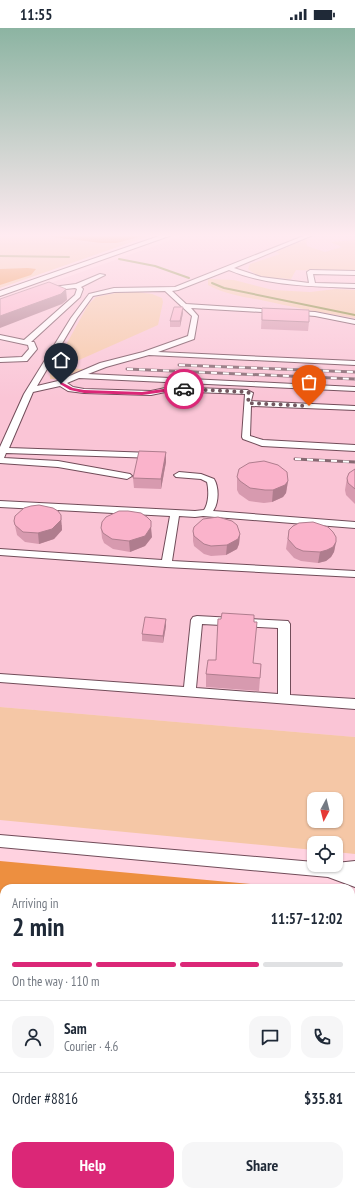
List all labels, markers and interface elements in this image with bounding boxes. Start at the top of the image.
text: 11:55 [20,5,52,24]
pin [44,343,78,384]
icon: home [50,349,72,371]
pin [292,365,326,406]
courier [164,369,204,409]
icon: bag [298,371,320,393]
icon: car [173,378,195,400]
north arrow [307,792,343,828]
map controls [307,792,343,872]
button: locate [307,836,343,872]
text: Arriving in [12,895,59,912]
text: 11:57–12:02 [271,909,343,928]
text: 2 min [12,910,65,943]
text: On the way · 110 m [12,973,99,990]
button: person [12,1016,54,1058]
button: chat [249,1016,291,1058]
button: phone [301,1016,343,1058]
text: Sam [64,1019,87,1038]
text: Courier · 4.6 [64,1038,118,1055]
text: Order #8816 [12,1089,78,1108]
text: $35.81 [304,1089,343,1108]
button: Help [12,1142,174,1188]
button: Share [182,1142,343,1188]

